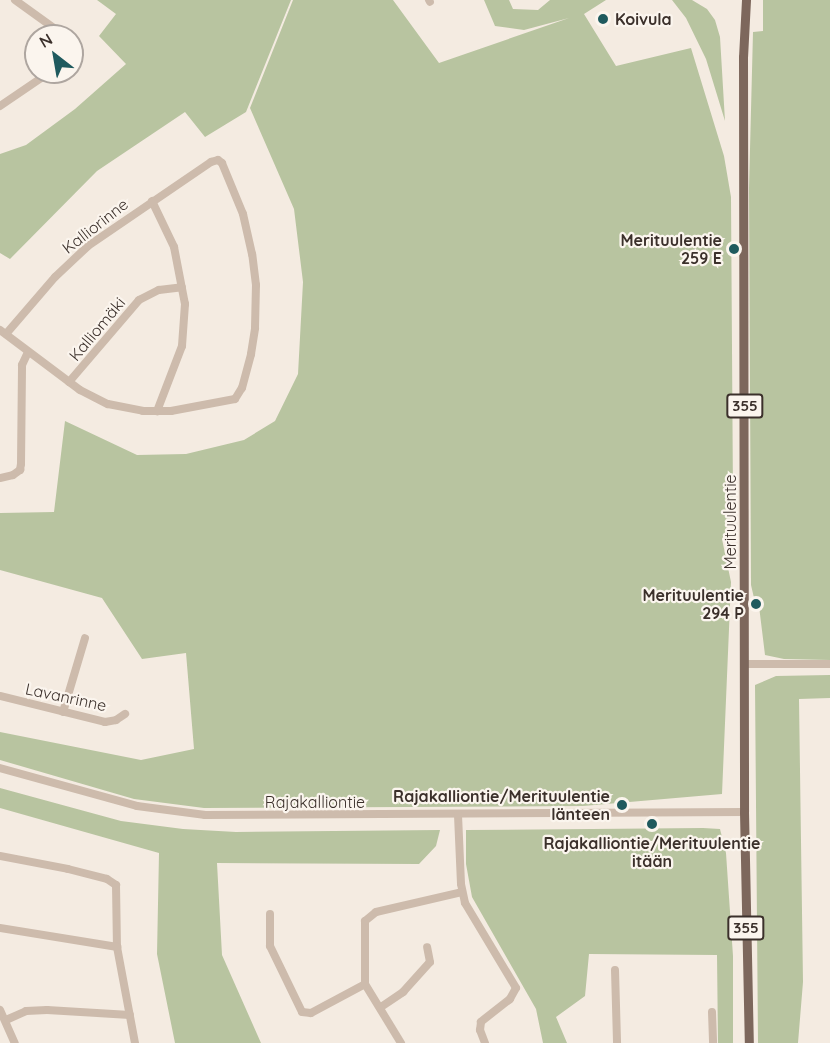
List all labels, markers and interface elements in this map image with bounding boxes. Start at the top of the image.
place label: Koivula [615,9,672,29]
marker: Koivula [596,12,610,26]
north arrow [24,24,84,84]
text: N [36,29,56,52]
street label: Kalliorinne [58,194,132,258]
place label: Merituulentie 259 E [621,230,722,268]
marker: Merituulentie 259 E [727,242,741,256]
street label: Kalliomäki [65,293,129,365]
road number: 355 [726,394,764,418]
street label: Merituulentie [720,474,740,570]
place label: Merituulentie 294 P [643,585,744,623]
marker: Merituulentie 294 P [749,597,763,611]
street label: Lavanrinne [24,679,108,715]
place label: Rajakalliontie/Merituulentie länteen [393,786,610,824]
street label: Rajakalliontie [265,792,365,812]
marker: Rajakalliontie/Merituulentie länteen [615,798,629,812]
marker: Rajakalliontie/Merituulentie itään [645,817,659,831]
place label: Rajakalliontie/Merituulentie itään [544,833,760,871]
road number: 355 [726,916,766,940]

